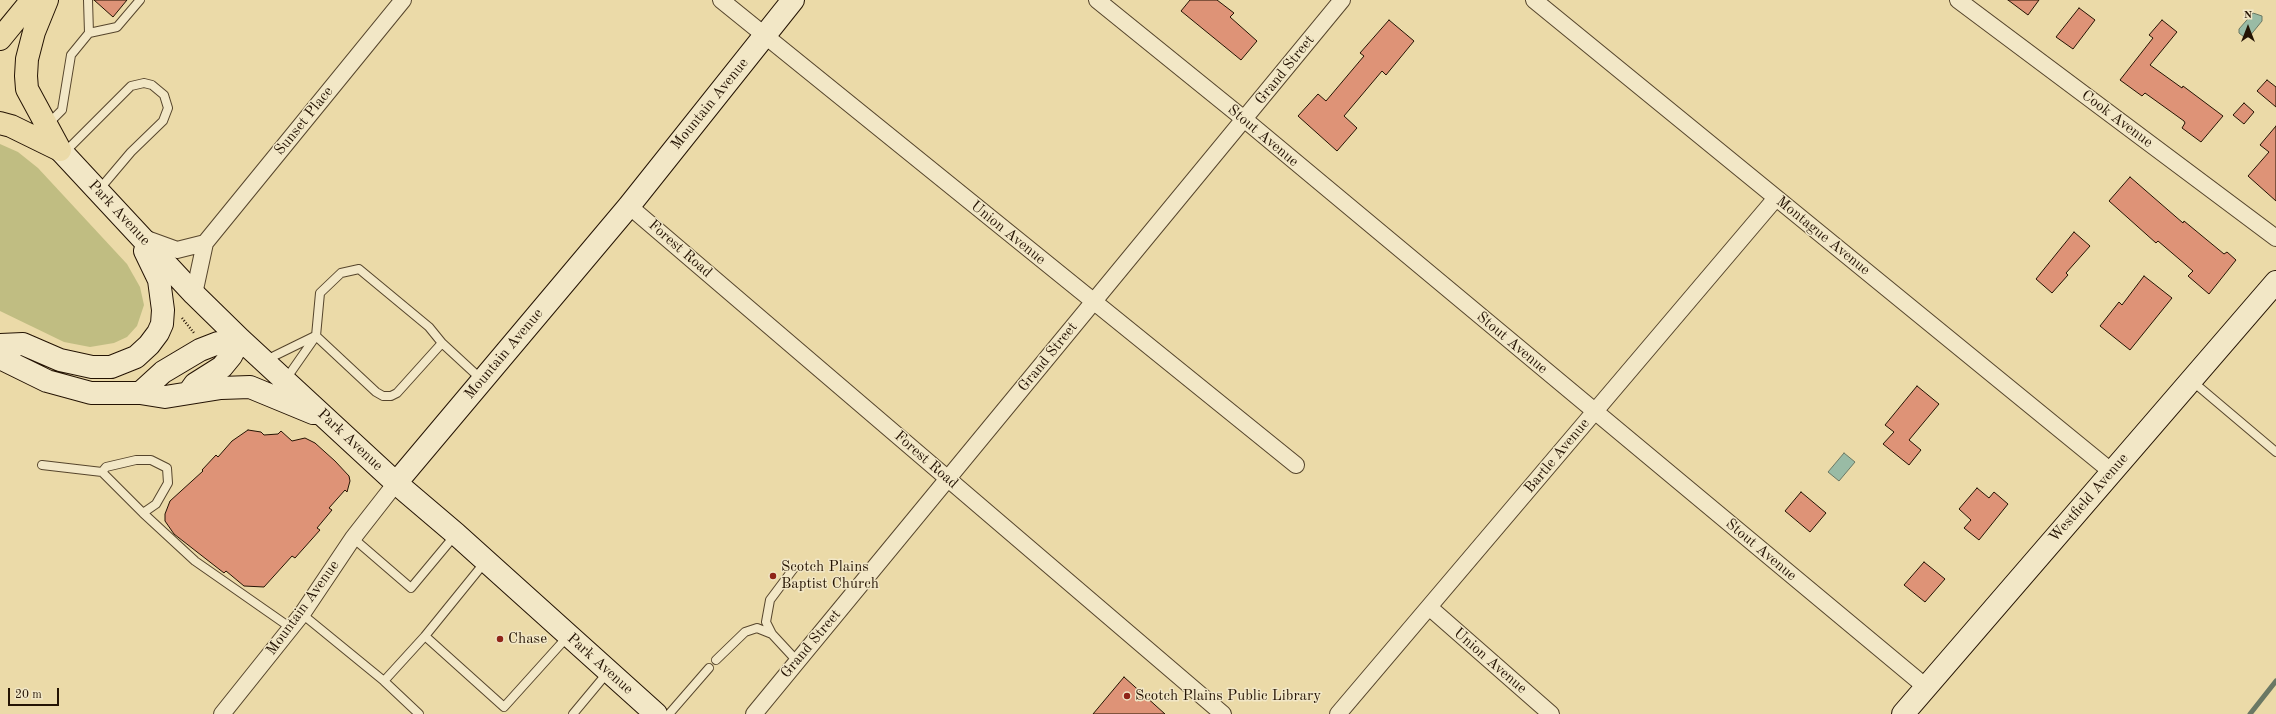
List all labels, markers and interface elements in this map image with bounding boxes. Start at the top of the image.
north arrow [2228,8,2268,48]
text: N [2244,10,2252,21]
street label: Grand Street [1251,32,1319,108]
street label: Mountain Avenue [668,55,752,153]
street label: Sunset Place [271,83,337,159]
street label: Cook Avenue [2078,86,2156,152]
street label: Stout Avenue [1224,101,1302,171]
street label: Park Avenue [84,177,154,249]
street label: Montague Avenue [1772,193,1874,279]
street label: Union Avenue [967,197,1049,269]
street label: Forest Road [644,216,716,282]
street label: Mountain Avenue [461,305,547,403]
street label: Stout Avenue [1473,308,1551,378]
street label: Grand Street [1014,319,1082,395]
street label: Park Avenue [314,405,386,475]
street label: Bartle Avenue [1521,415,1593,497]
street label: Forest Road [890,427,962,493]
street label: Westfield Avenue [2046,450,2132,546]
street label: Stout Avenue [1722,515,1800,585]
street label: Mountain Avenue [263,557,343,659]
place label: Scotch Plains Baptist Church [781,558,879,593]
marker: Scotch Plains Baptist Church [768,571,778,581]
street label: Grand Street [777,606,845,682]
street label: Union Avenue [1450,624,1530,698]
place label: Chase [508,630,547,648]
street label: Park Avenue [563,630,637,698]
marker: Chase [495,634,505,644]
scale bar [10,680,61,706]
place label: Scotch Plains Public Library [1135,687,1321,705]
text: 20 m [15,689,42,701]
marker: Scotch Plains Public Library [1122,691,1132,701]

